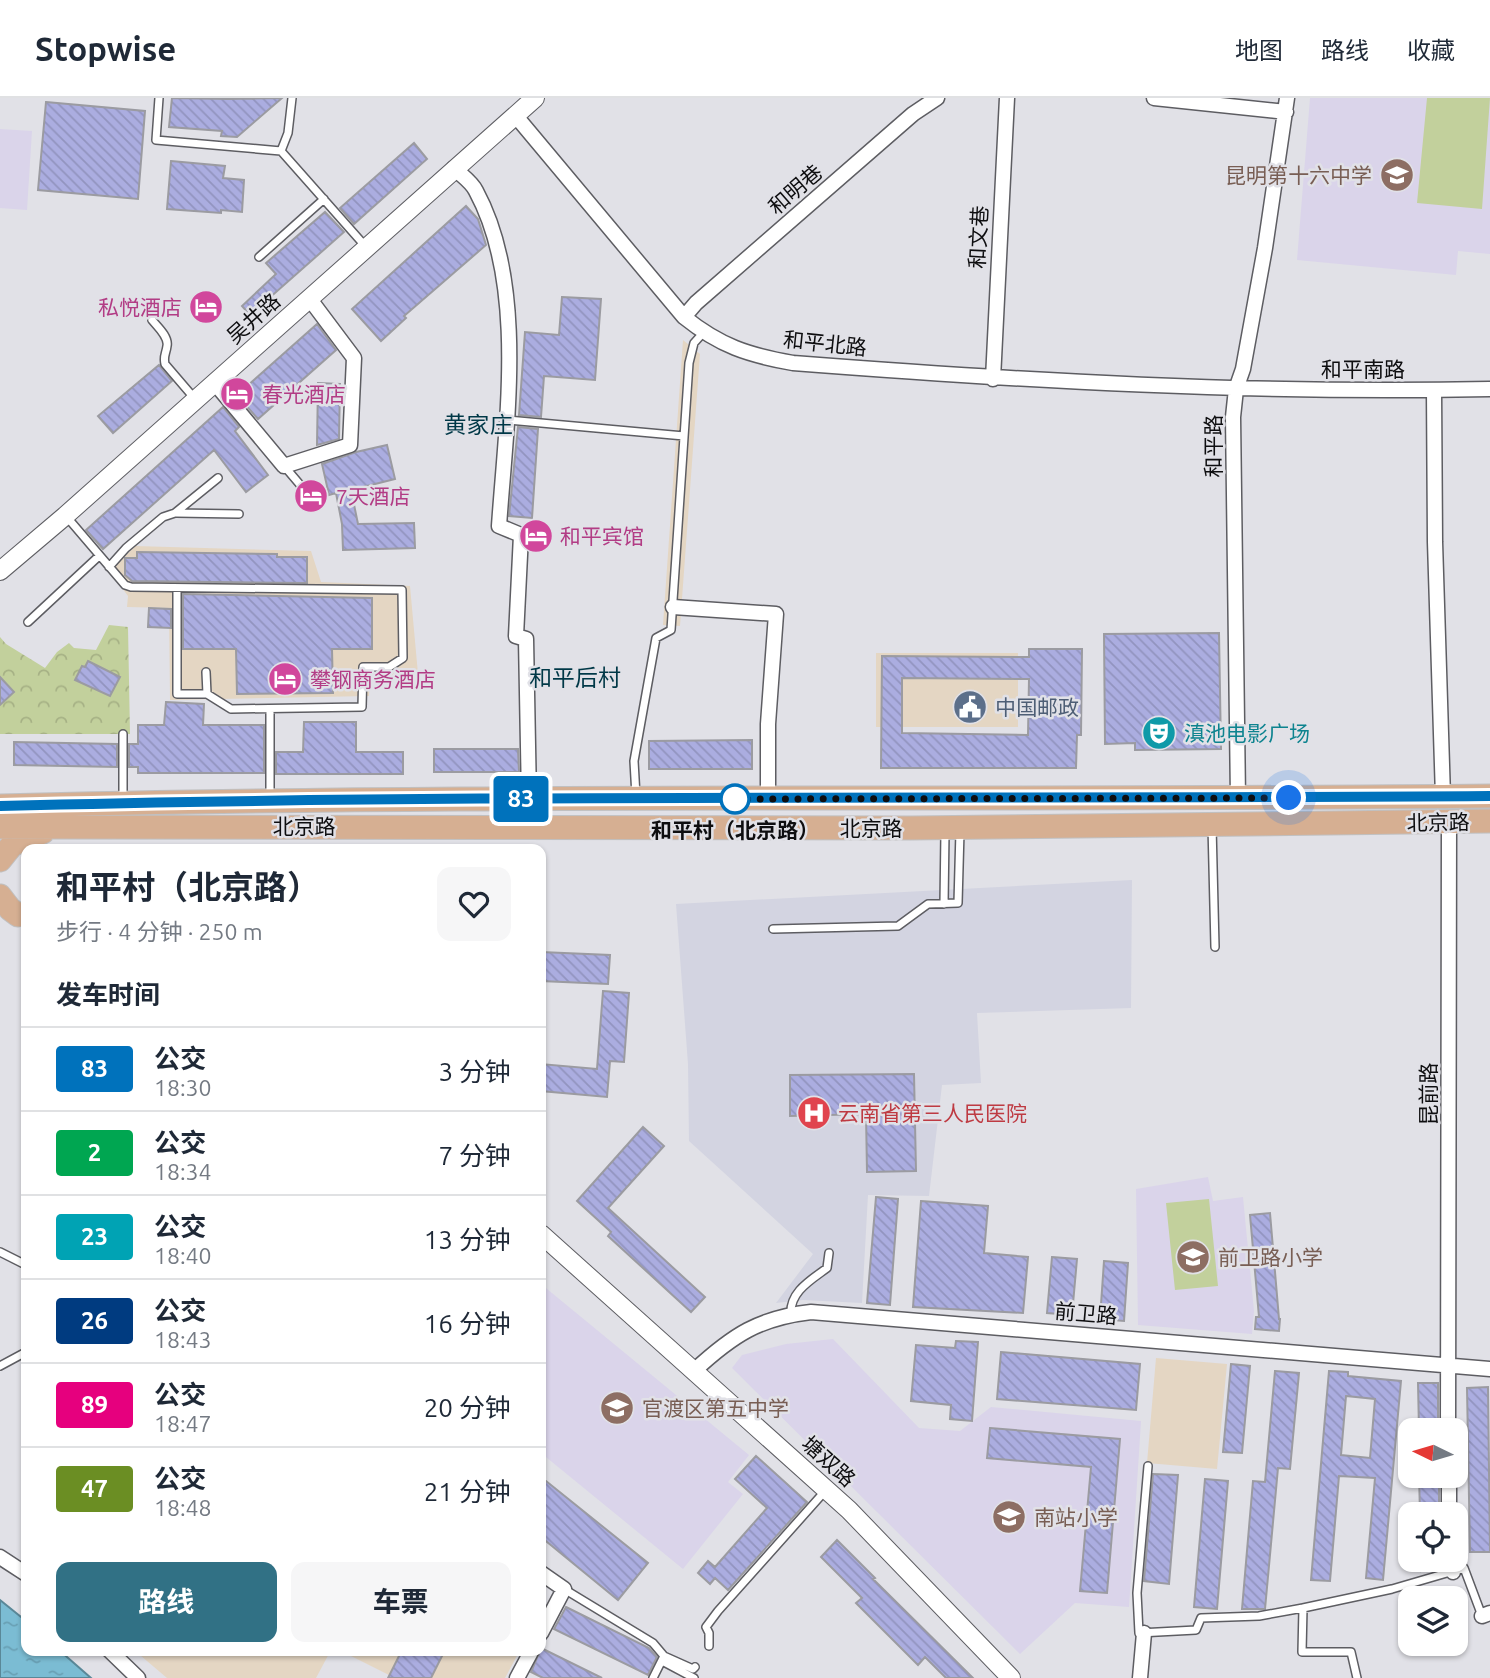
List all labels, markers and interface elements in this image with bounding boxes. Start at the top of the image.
text: Stopwise [35,30,176,67]
text: 地图 [1235,37,1283,64]
text: 路线 [1321,37,1369,64]
text: 收藏 [1407,37,1455,64]
school or university icon: 昆明第十六中学 [1378,156,1416,194]
street label: 和明巷 [763,159,827,219]
place label: 昆明第十六中学 [1225,163,1372,187]
street label: 和文巷 [964,205,992,269]
hotel icon: 私悦酒店 [187,288,225,326]
street label: 吴井路 [222,288,284,348]
place label: 私悦酒店 [98,295,182,319]
street label: 和平北路 [782,327,868,359]
street label: 和平南路 [1321,357,1405,381]
hotel icon: 春光酒店 [218,375,256,413]
place label: 春光酒店 [262,382,346,406]
district label: 黄家庄 [444,412,513,437]
street label: 和平路 [1201,415,1225,478]
hotel icon: 7天酒店 [292,477,330,515]
place label: 7天酒店 [336,484,411,508]
hotel icon: 和平宾馆 [517,517,555,555]
place label: 和平宾馆 [560,524,644,548]
hotel icon: 攀钢商务酒店 [266,660,304,698]
district label: 和平后村 [529,665,621,690]
place label: 攀钢商务酒店 [310,667,436,691]
public building icon: 中国邮政 [951,688,989,726]
place label: 中国邮政 [995,695,1079,719]
theatre icon: 滇池电影广场 [1140,714,1178,752]
place label: 滇池电影广场 [1184,721,1310,745]
line badge: 83 [490,776,552,822]
your location [1271,780,1306,815]
marker: 和平村（北京路） [720,784,750,814]
text: 83 [507,785,535,812]
street label: 北京路 [1406,809,1470,835]
street label: 北京路 [273,814,336,838]
street label: 北京路 [840,816,903,840]
place label: 和平村（北京路） [651,818,819,842]
button: heart [437,867,511,941]
text: 和平村（北京路） [56,868,320,905]
text: 步行 · 4 分钟 · 250 m [56,919,263,944]
text: 发车时间 [56,980,160,1009]
text: 公交 [154,1044,206,1073]
text: 83 [81,1055,108,1082]
text: 3 分钟 [438,1057,511,1086]
street label: 昆前路 [1416,1063,1440,1126]
text: 18:30 [154,1075,212,1100]
hospital icon: 云南省第三人民医院 [795,1094,833,1132]
place label: 云南省第三人民医院 [838,1101,1027,1125]
text: 公交 [154,1128,206,1157]
text: 2 [88,1139,101,1166]
text: 7 分钟 [438,1141,511,1170]
text: 18:34 [154,1159,212,1184]
text: 公交 [154,1212,206,1241]
text: 23 [81,1223,108,1250]
text: 13 分钟 [424,1225,511,1254]
school or university icon: 前卫路小学 [1174,1238,1212,1276]
text: 18:40 [154,1243,212,1268]
place label: 前卫路小学 [1218,1245,1323,1269]
text: 公交 [154,1296,206,1325]
street label: 前卫路 [1054,1298,1118,1328]
text: 26 [81,1307,108,1334]
text: 16 分钟 [424,1309,511,1338]
text: 18:43 [154,1327,212,1352]
text: 公交 [154,1380,206,1409]
school or university icon: 官渡区第五中学 [598,1389,636,1427]
text: 89 [81,1391,108,1418]
text: 20 分钟 [424,1393,511,1422]
place label: 官渡区第五中学 [642,1396,789,1420]
text: 18:47 [154,1411,212,1436]
north arrow [1398,1418,1468,1488]
map controls [1398,1418,1468,1656]
street label: 塘双路 [798,1431,860,1491]
text: 公交 [154,1464,206,1493]
text: 47 [81,1475,108,1502]
text: 21 分钟 [424,1477,511,1506]
text: 18:48 [154,1495,212,1520]
school or university icon: 南站小学 [990,1498,1028,1536]
button: locate [1398,1502,1468,1572]
place label: 南站小学 [1034,1505,1118,1529]
button: 路线 [56,1562,277,1642]
button: 车票 [291,1562,511,1642]
button: layers [1398,1586,1468,1656]

